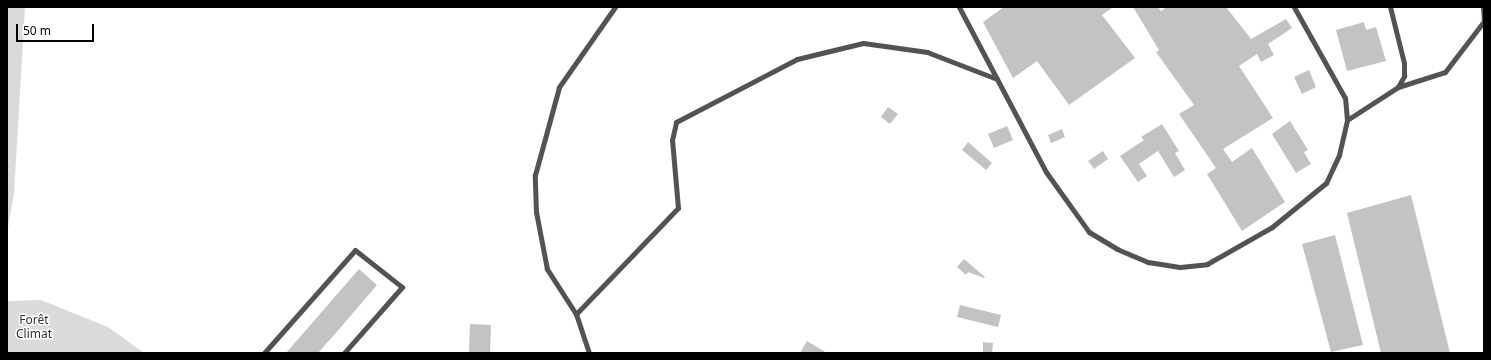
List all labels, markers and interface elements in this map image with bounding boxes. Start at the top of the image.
scale bar [18,16,96,42]
text: 50 m [23,22,51,39]
park label: Forêt Climat [16,313,52,341]

